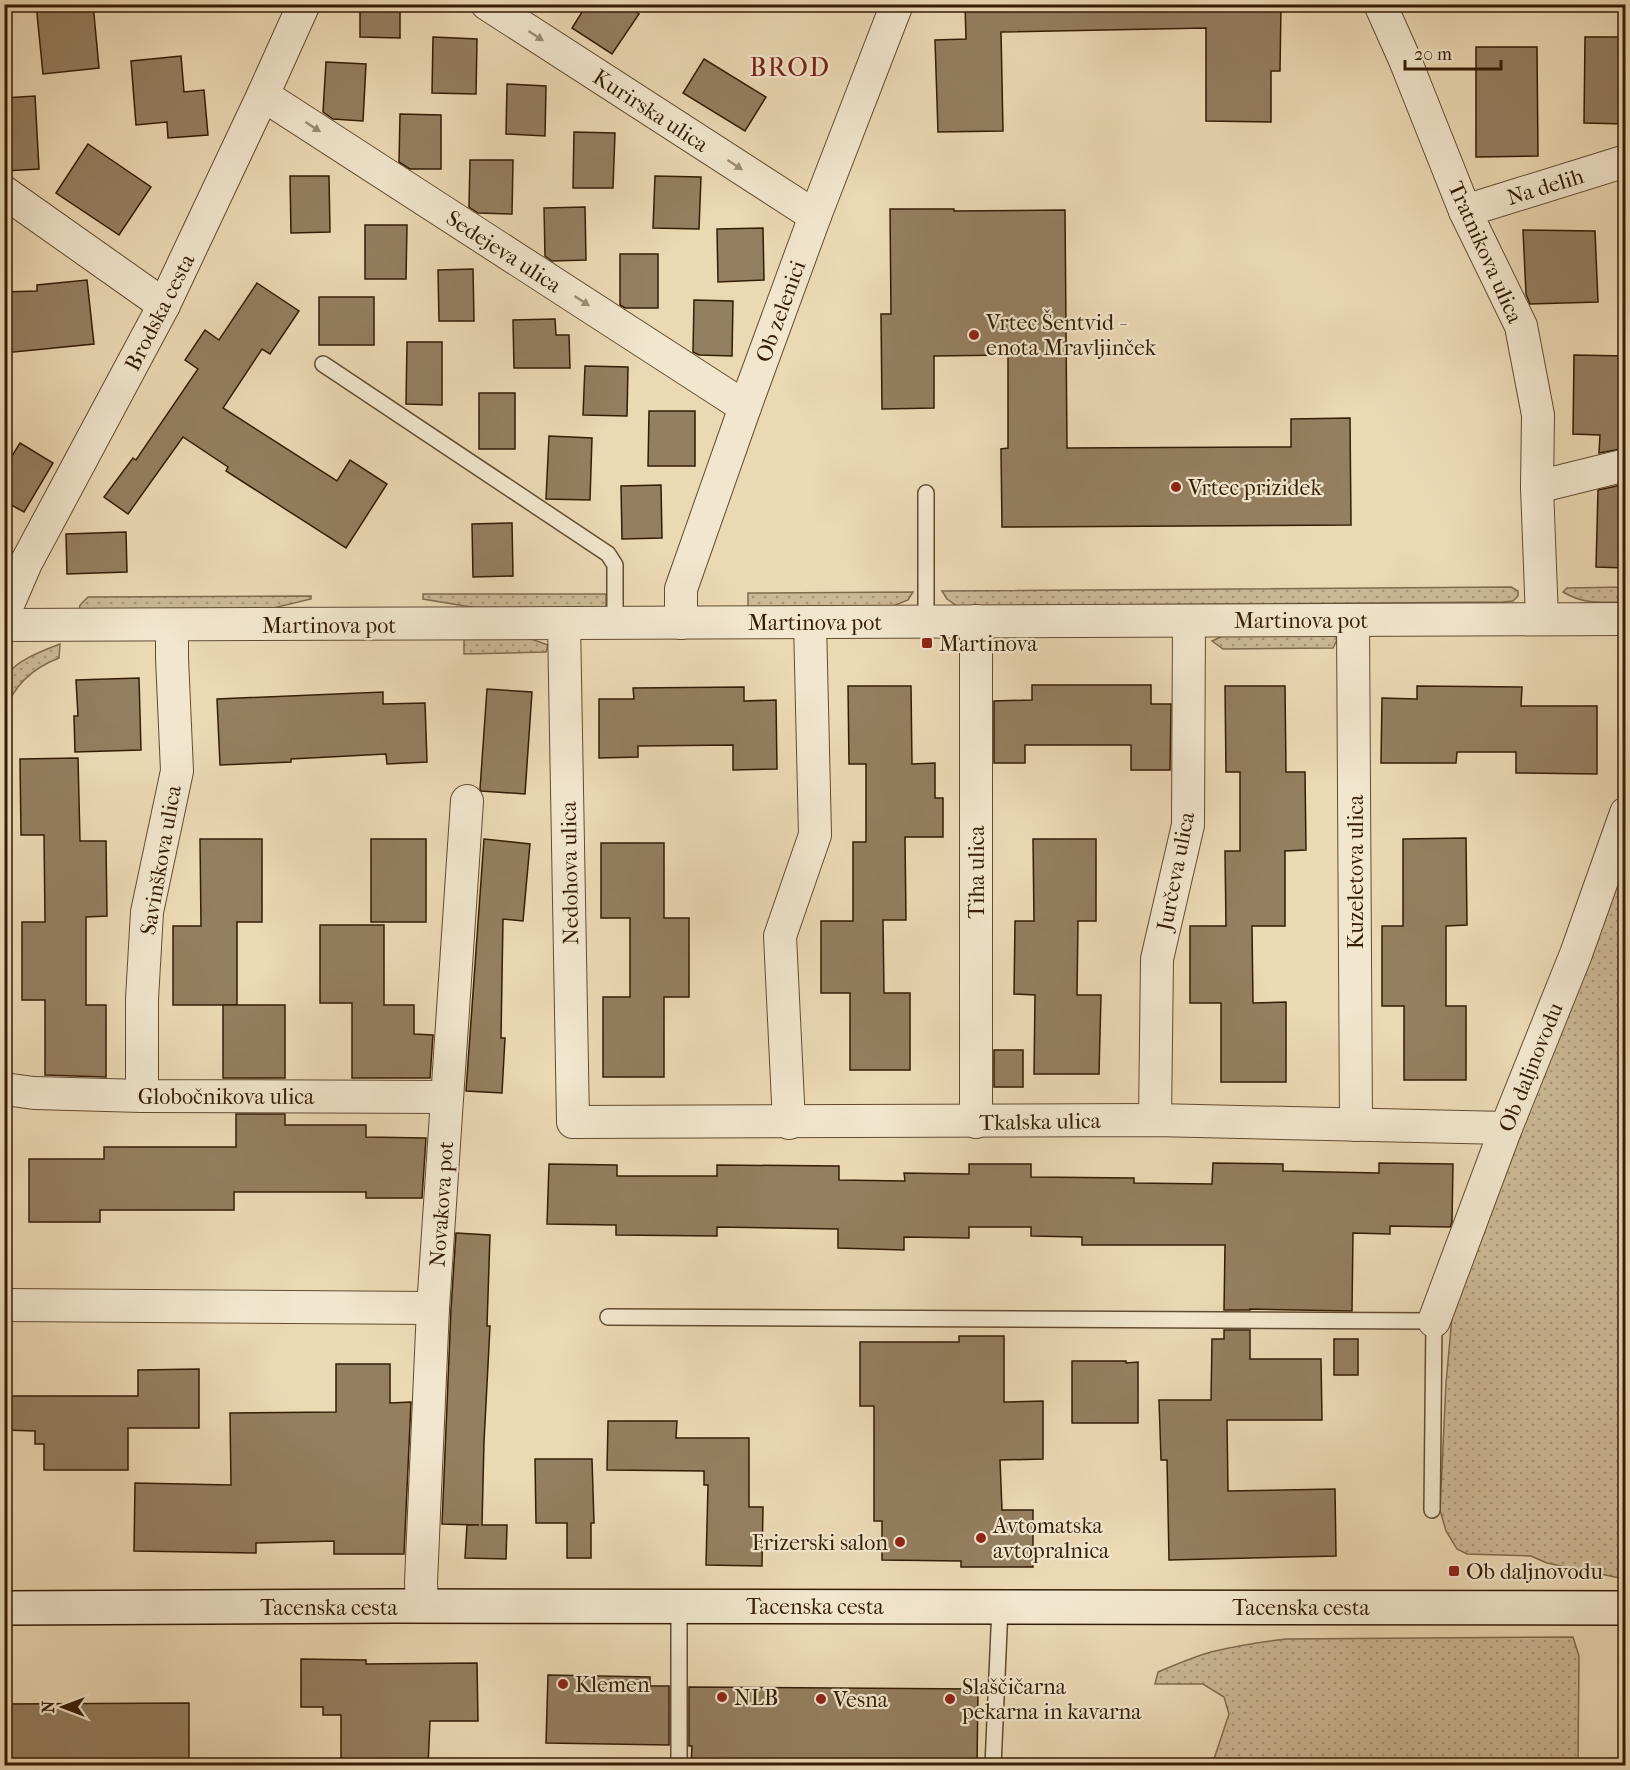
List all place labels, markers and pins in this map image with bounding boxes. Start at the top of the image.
place label: Vrtec Šentvid - enota Mravljinček [985,309,1157,361]
marker: Vrtec Šentvid - enota Mravljinček [967,328,981,342]
place label: Vrtec prizidek [1187,475,1322,501]
marker: Vrtec prizidek [1169,480,1183,494]
place label: Martinova [939,631,1038,657]
marker: Martinova [920,636,934,650]
place label: Avtomatska avtopralnica [992,1513,1110,1564]
place label: Frizerski salon [752,1530,888,1556]
marker: Avtomatska avtopralnica [974,1531,988,1545]
marker: Frizerski salon [893,1535,907,1549]
place label: Ob daljnovodu [1466,1559,1603,1585]
marker: Ob daljnovodu [1447,1564,1461,1578]
place label: Klemen [575,1672,650,1698]
place label: Slaščičarna pekarna in kavarna [961,1674,1142,1725]
marker: Klemen [556,1677,570,1691]
place label: NLB [734,1685,778,1711]
place label: Vesna [832,1687,889,1713]
marker: NLB [715,1690,729,1704]
marker: Vesna [814,1692,828,1706]
marker: Slaščičarna pekarna in kavarna [943,1692,957,1706]

